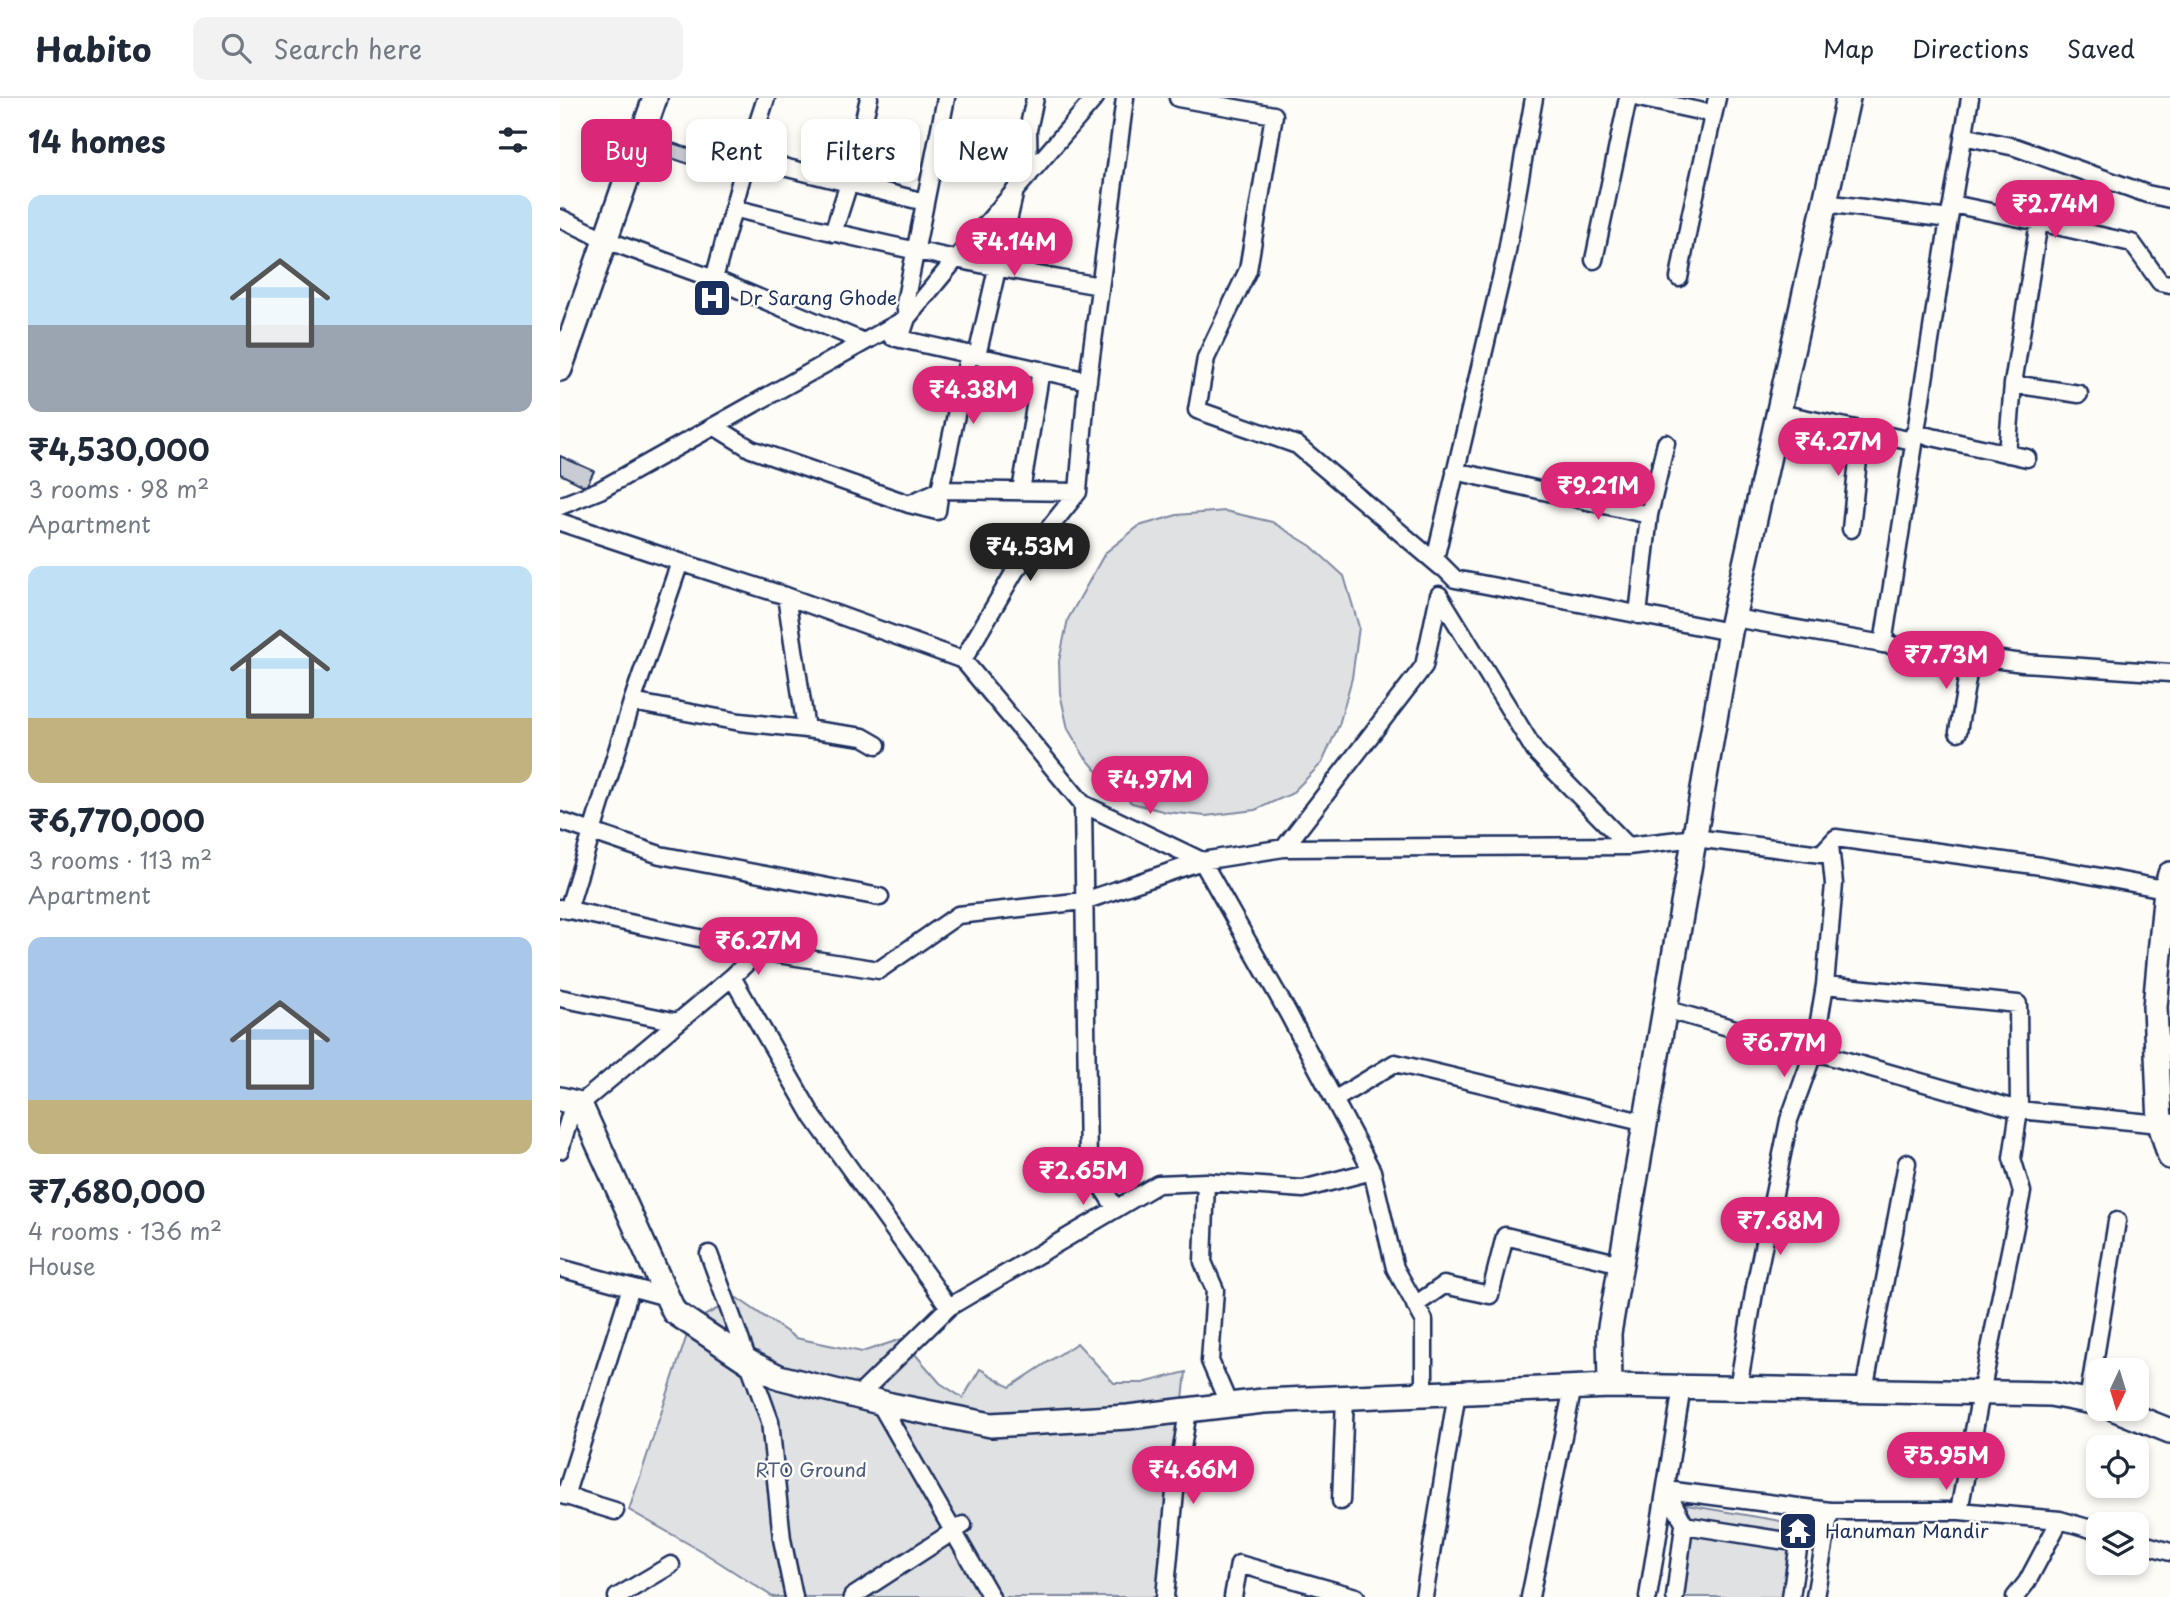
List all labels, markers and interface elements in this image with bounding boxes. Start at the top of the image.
search box [193,17,683,80]
text: Habito [35,23,151,73]
icon: search [217,29,255,67]
text: Search here [273,29,422,68]
text: Map [1823,30,1874,66]
text: Directions [1912,30,2029,66]
text: Saved [2067,30,2135,66]
text: 14 homes [28,118,166,163]
chip: Buy [581,119,672,182]
chip: Rent [686,119,787,182]
chip: Filters [801,119,920,182]
chip: New [934,119,1032,182]
icon: filters [494,121,532,159]
pin: ₹2.74M [1998,180,2112,240]
text: ₹2.74M [2011,185,2099,220]
pin: ₹4.14M [957,218,1071,278]
text: ₹4.14M [972,223,1056,258]
icon: home [217,240,343,366]
hospital icon: Dr Sarang Ghode [691,277,733,319]
place label: Dr Sarang Ghode [739,283,897,311]
pin: ₹4.38M [916,366,1030,426]
text: ₹4.38M [929,371,1017,406]
pin: ₹4.27M [1781,418,1895,478]
text: ₹4.27M [1794,423,1882,458]
text: ₹4,530,000 [28,426,210,471]
pin: ₹9.21M [1541,462,1655,522]
text: ₹9.21M [1557,467,1639,502]
text: 3 rooms · 98 m² [28,471,209,506]
text: Apartment [28,506,151,541]
pin: ₹4.53M [973,524,1087,583]
text: ₹4.53M [986,528,1074,563]
icon: home [217,611,343,737]
pin: ₹7.73M [1889,632,2003,691]
text: ₹7.73M [1904,636,1988,671]
pin: ₹4.97M [1093,756,1207,816]
text: ₹4.97M [1107,761,1193,796]
text: ₹6,770,000 [28,797,205,842]
text: 3 rooms · 113 m² [28,842,212,877]
text: Apartment [28,877,151,912]
pin: ₹6.27M [701,918,815,977]
text: ₹6.27M [715,922,801,957]
icon: home [217,982,343,1108]
pin: ₹6.77M [1727,1020,1841,1079]
text: ₹6.77M [1742,1024,1826,1059]
pin: ₹2.65M [1026,1148,1140,1207]
text: ₹2.65M [1039,1152,1127,1187]
text: ₹7,680,000 [28,1168,205,1213]
pin: ₹7.68M [1723,1198,1837,1257]
text: ₹7.68M [1737,1202,1823,1237]
text: 4 rooms · 136 m² [28,1213,222,1248]
text: House [28,1248,95,1283]
north arrow [2086,1358,2149,1421]
map controls [2086,1358,2149,1575]
pin: ₹5.95M [1889,1432,2003,1492]
button: locate [2086,1435,2149,1498]
text: ₹5.95M [1903,1437,1989,1472]
pin: ₹4.66M [1136,1446,1250,1506]
text: ₹4.66M [1148,1451,1238,1486]
park label: RTO Ground [755,1455,867,1483]
temple icon: Hanuman Mandir [1777,1510,1819,1552]
button: layers [2086,1512,2149,1575]
place label: Hanuman Mandir [1825,1516,1989,1544]

